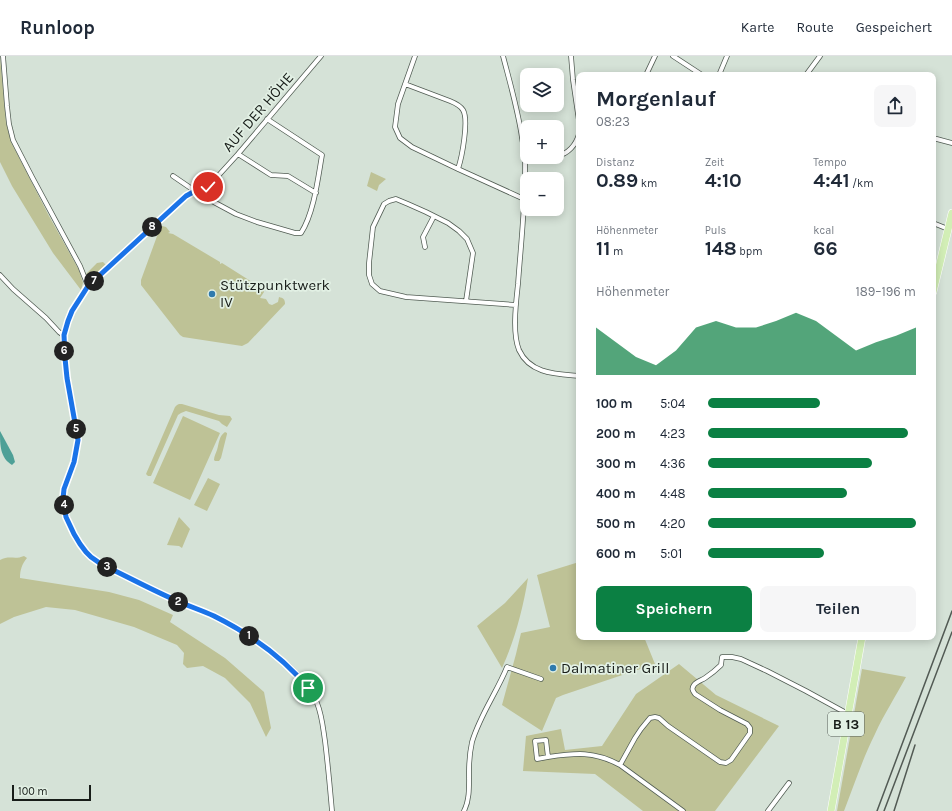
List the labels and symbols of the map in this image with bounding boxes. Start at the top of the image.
street label: AUF DER HÖHE [219,69,297,155]
pin [191,170,225,204]
pin: 8 [142,217,162,237]
pin: 7 [84,271,104,291]
place label: Stützpunktwerk IV [220,276,330,311]
marker: Stützpunktwerk IV [207,289,217,299]
pin: 6 [54,341,74,361]
pin: 5 [66,419,86,439]
pin: 4 [54,495,74,515]
pin: 3 [97,557,117,577]
pin: 2 [168,592,188,612]
pin: 1 [239,626,259,646]
place label: Dalmatiner Grill [561,659,669,677]
marker: Dalmatiner Grill [548,663,558,673]
pin [291,671,325,705]
road number: B 13 [828,712,864,736]
scale bar [12,783,91,802]

